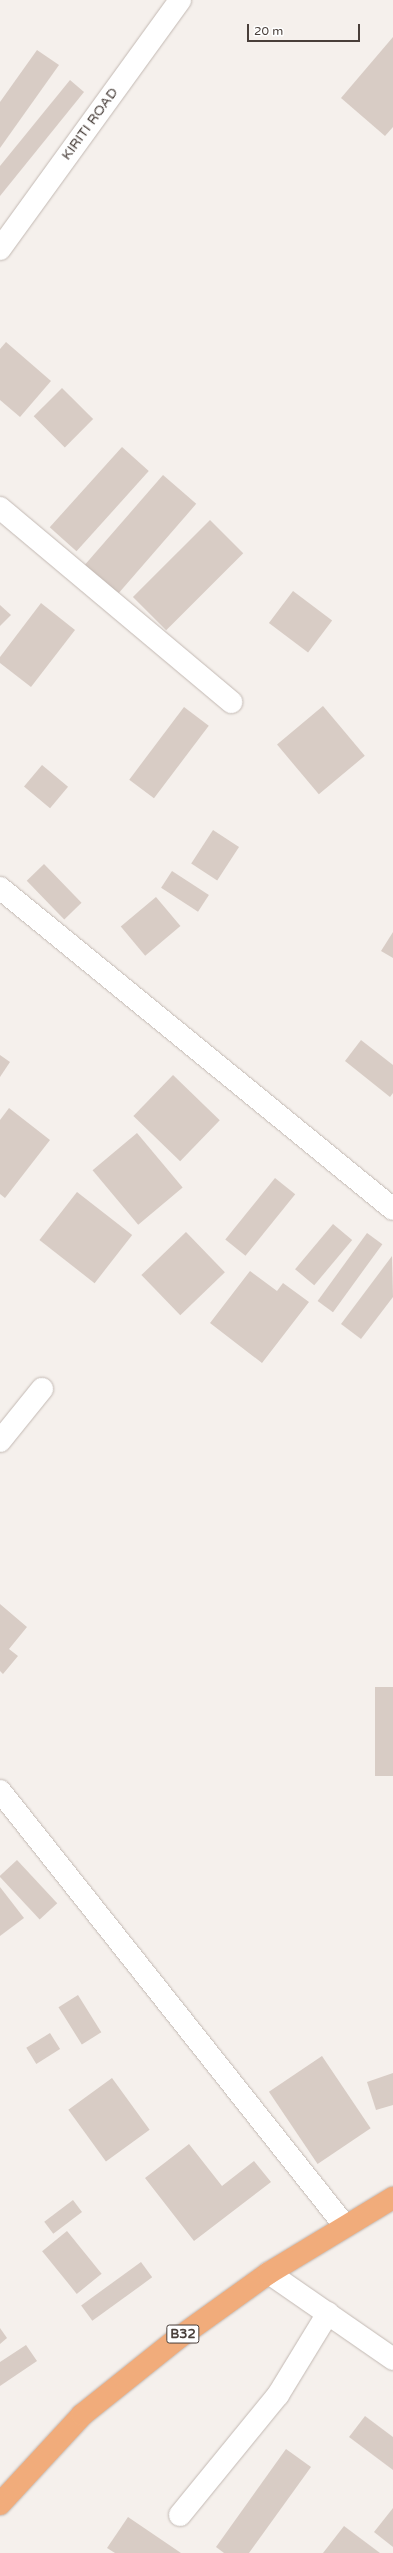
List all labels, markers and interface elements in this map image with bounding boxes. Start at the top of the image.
scale bar [249,16,362,42]
text: 20 m [254,24,283,38]
street label: KIRITI ROAD [58,84,122,164]
road number: B32 [166,2323,200,2345]

